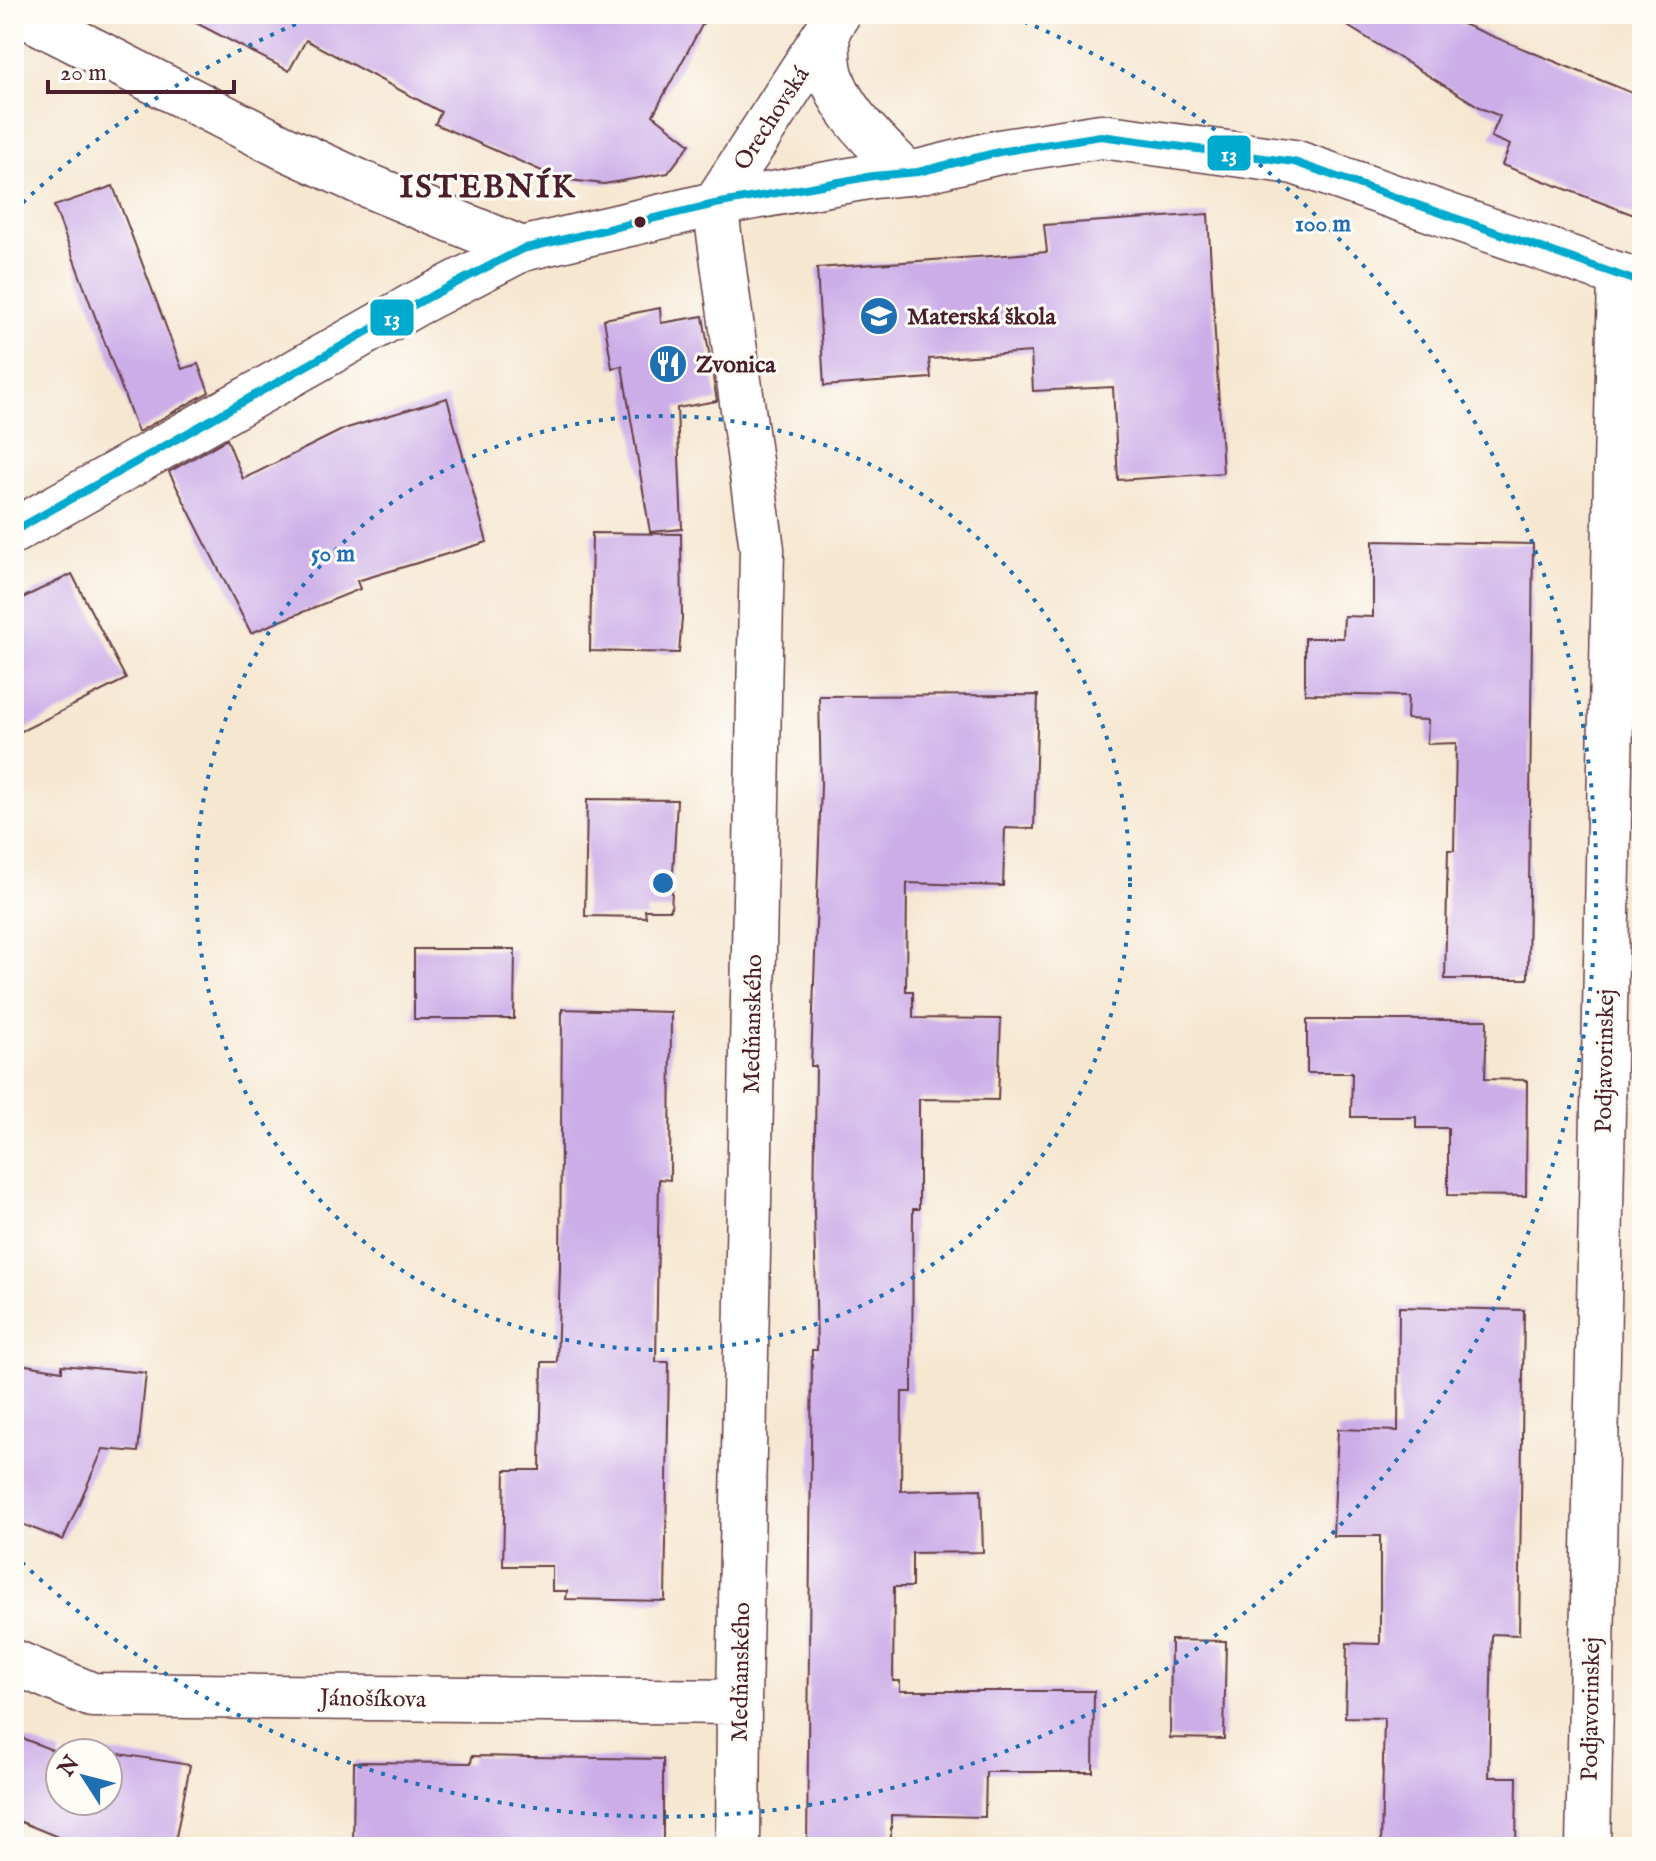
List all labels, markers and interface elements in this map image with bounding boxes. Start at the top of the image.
scale bar [48,44,234,94]
text: 20 m [60,58,107,89]
street label: Orechovská [727,60,818,177]
line badge: 13 [1206,134,1252,172]
text: 13 [1221,141,1237,169]
district label: ISTEBNÍK [399,167,577,209]
text: 100 m [1295,209,1352,240]
unlabelled marker [632,214,648,230]
school or university icon: Materská škola [858,295,900,337]
line badge: 13 [369,298,415,337]
place label: Materská škola [907,302,1056,333]
text: 13 [384,305,400,333]
restaurant icon: Zvonica [647,343,689,385]
place label: Zvonica [696,350,776,381]
text: 50 m [311,539,356,570]
centre of rings [649,869,677,897]
street label: Medňanského [737,954,770,1094]
street label: Podjavorinskej [1589,989,1622,1133]
street label: Medňanského [725,1602,758,1742]
street label: Podjavorinskej [1575,1637,1608,1781]
street label: Jánošíkova [317,1683,427,1716]
north arrow [44,1737,124,1817]
text: N [52,1750,86,1783]

